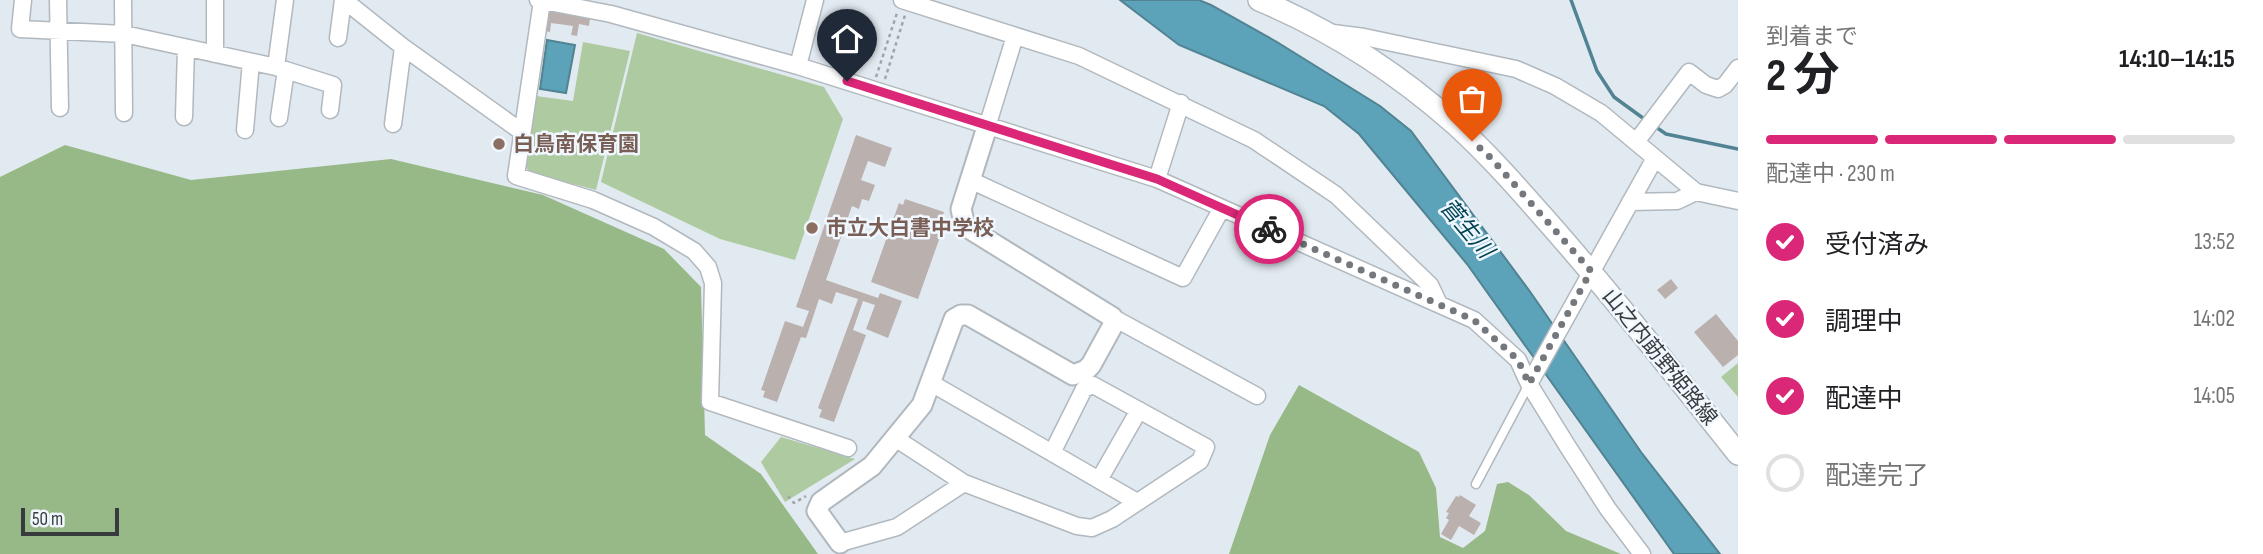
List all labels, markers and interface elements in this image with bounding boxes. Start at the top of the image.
pin [817,9,877,81]
icon: home [828,20,866,58]
text: 到着まで [1766,23,1858,51]
text: 14:10–14:15 [2119,44,2235,75]
text: 2 分 [1766,49,1839,104]
pin [1442,69,1502,141]
icon: bag [1453,80,1491,118]
place label: 白鳥南保育園 [513,132,639,157]
marker: 白鳥南保育園 [491,136,507,152]
text: 配達中 · 230 m [1766,160,1895,188]
water label: 菅生川 [1433,193,1501,266]
courier [1234,194,1304,264]
icon: bike [1250,210,1288,248]
place label: 市立大白書中学校 [826,216,994,241]
marker: 市立大白書中学校 [804,220,820,236]
icon: check [1766,223,1804,261]
text: 13:52 [2194,228,2235,256]
text: 受付済み [1825,230,1929,261]
street label: 山之内莇野姫路線 [1597,284,1722,430]
icon: check [1766,300,1804,338]
text: 14:02 [2193,305,2235,333]
text: 調理中 [1825,307,1903,338]
icon: check [1766,377,1804,415]
text: 14:05 [2194,382,2235,410]
text: 配達中 [1825,384,1903,415]
text: 配達完了 [1825,461,1929,492]
scale bar [21,505,119,537]
text: 50 m [32,508,63,531]

